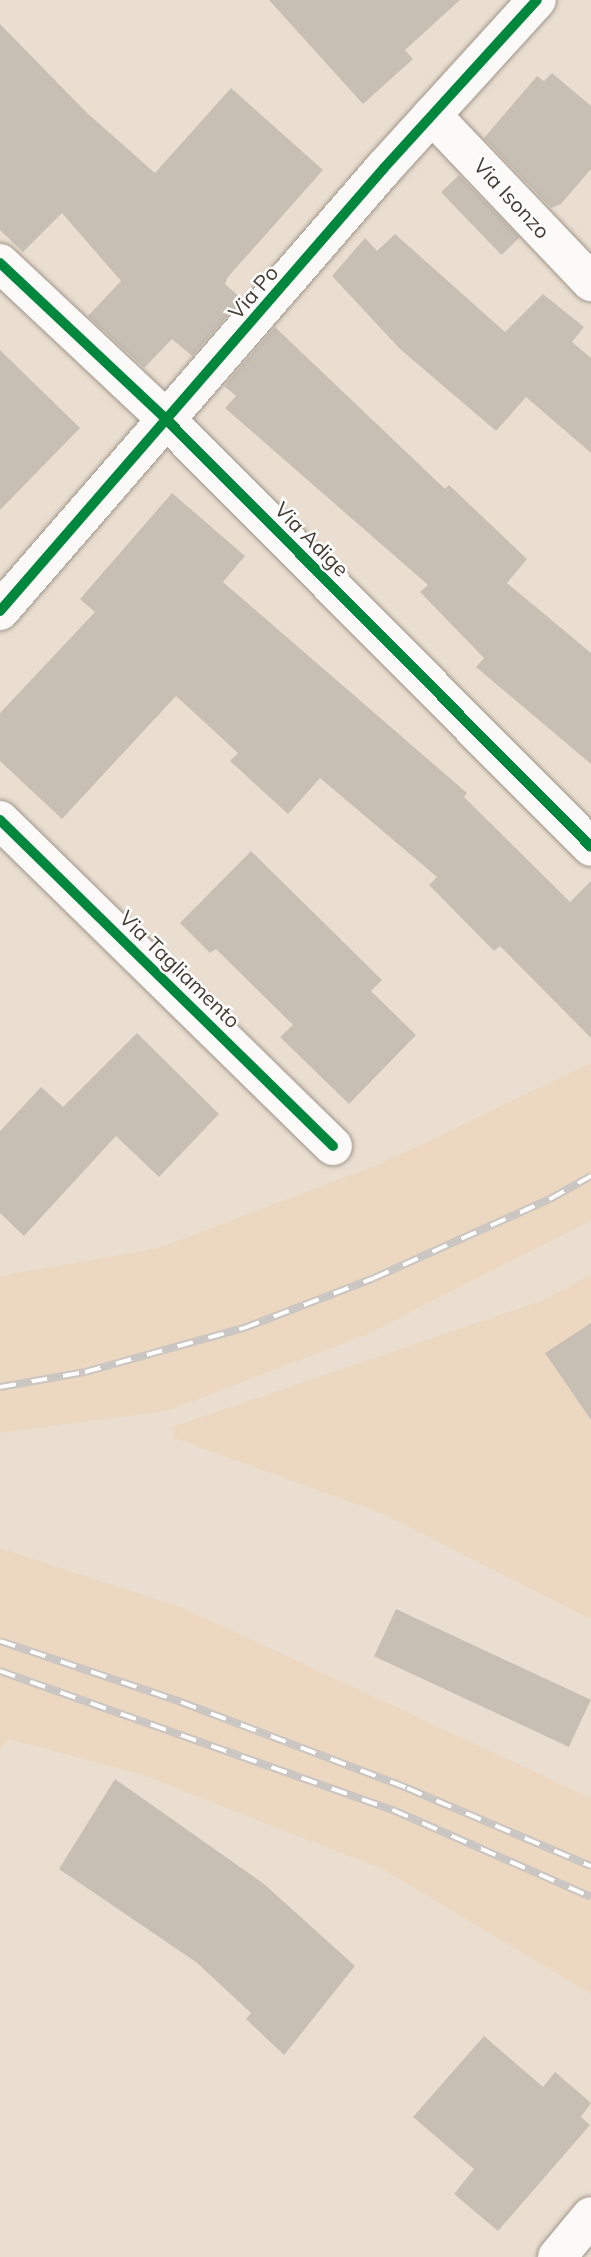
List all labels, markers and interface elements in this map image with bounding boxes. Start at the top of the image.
street label: Via Isonzo [468,153,556,243]
street label: Via Po [223,260,283,324]
street label: Via Adige [270,497,354,581]
street label: Via Tagliamento [114,905,246,1033]

